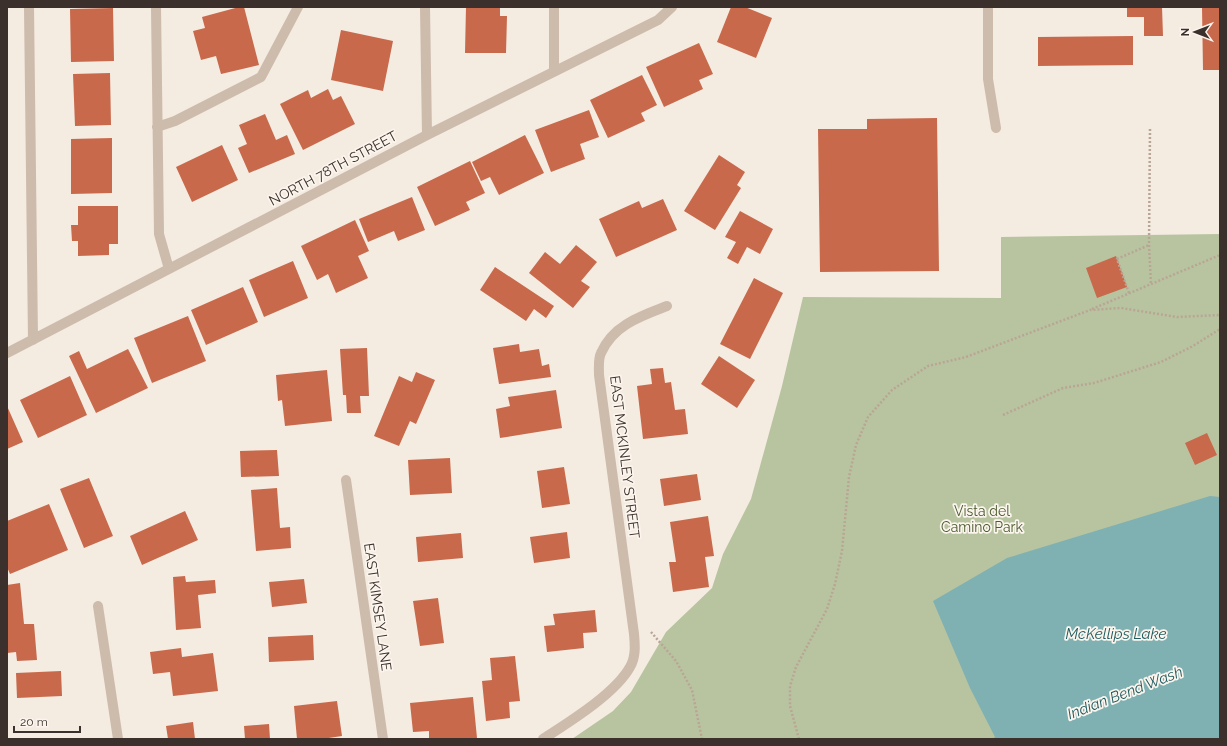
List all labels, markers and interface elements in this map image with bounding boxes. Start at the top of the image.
north arrow [1175,12,1215,52]
text: N [1179,28,1192,36]
street label: NORTH 78TH STREET [266,127,400,209]
street label: EAST MCKINLEY STREET [607,375,643,540]
park label: Vista del Camino Park [941,503,1023,535]
street label: EAST KIMSEY LANE [361,542,395,672]
water label: McKellips Lake [1066,625,1166,643]
water label: Indian Bend Wash [1065,663,1185,723]
scale bar [14,708,80,734]
text: 20 m [20,715,48,729]

